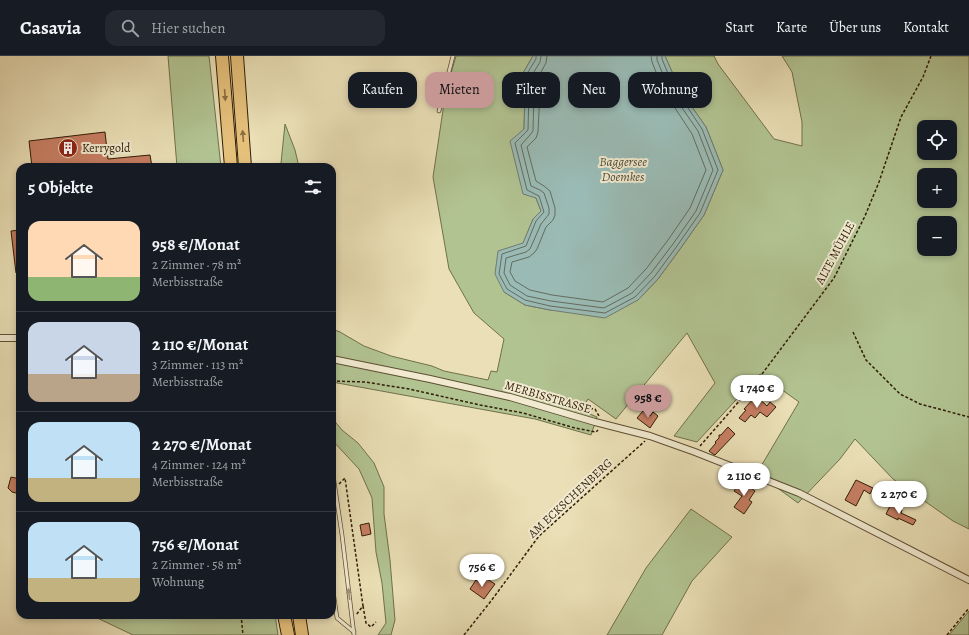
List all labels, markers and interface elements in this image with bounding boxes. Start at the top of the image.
search box [105,10,385,46]
text: Casavia [20,15,81,41]
icon: search [119,17,141,39]
text: Hier suchen [151,18,225,38]
text: Start [725,18,754,37]
text: Karte [776,18,807,37]
text: Über uns [829,18,881,37]
text: Kontakt [903,18,949,37]
chip: Kaufen [348,72,417,108]
chip: Mieten [425,72,494,108]
chip: Filter [502,72,560,108]
chip: Neu [568,72,620,108]
chip: Wohnung [628,72,712,108]
one-way arrow [222,89,228,101]
map controls [917,120,957,256]
button: locate [917,120,957,160]
one-way arrow [239,130,246,143]
building icon: Kerrygold [57,137,79,159]
place label: Kerrygold [82,140,131,156]
water label: Baggersee Doemkes [599,153,647,185]
button: + [917,168,957,208]
text: 5 Objekte [28,176,93,199]
icon: filters [302,176,324,198]
button: − [917,216,957,256]
street label: ALTE MÜHLE [811,219,858,288]
text: 958 €/Monat [152,233,240,256]
icon: home [60,237,108,285]
text: 2 Zimmer · 78 m² [152,256,241,273]
text: Merbisstraße [152,273,223,290]
text: 2 110 €/Monat [152,333,248,356]
icon: home [60,338,108,386]
text: 3 Zimmer · 113 m² [152,356,243,373]
text: Merbisstraße [152,373,223,390]
pin: 1 740 € [720,375,794,409]
street label: MERBISSTRASSE [503,377,593,417]
text: 1 740 € [740,379,774,396]
pin: 958 € [620,385,676,419]
text: 958 € [634,389,662,406]
text: 2 270 €/Monat [152,433,252,456]
icon: home [60,438,108,486]
street label: AM ECKSCHENBERG [524,455,616,542]
text: 4 Zimmer · 124 m² [152,456,246,473]
pin: 2 110 € [707,463,781,497]
text: 2 110 € [727,467,761,484]
text: Merbisstraße [152,473,223,490]
pin: 2 270 € [862,481,936,515]
text: 2 270 € [881,485,917,502]
text: 756 €/Monat [152,533,239,556]
icon: home [60,538,108,586]
pin: 756 € [454,554,510,588]
text: 2 Zimmer · 58 m² [152,556,242,573]
text: 756 € [469,558,495,575]
text: Wohnung [152,573,204,590]
one-way arrow [346,588,352,600]

